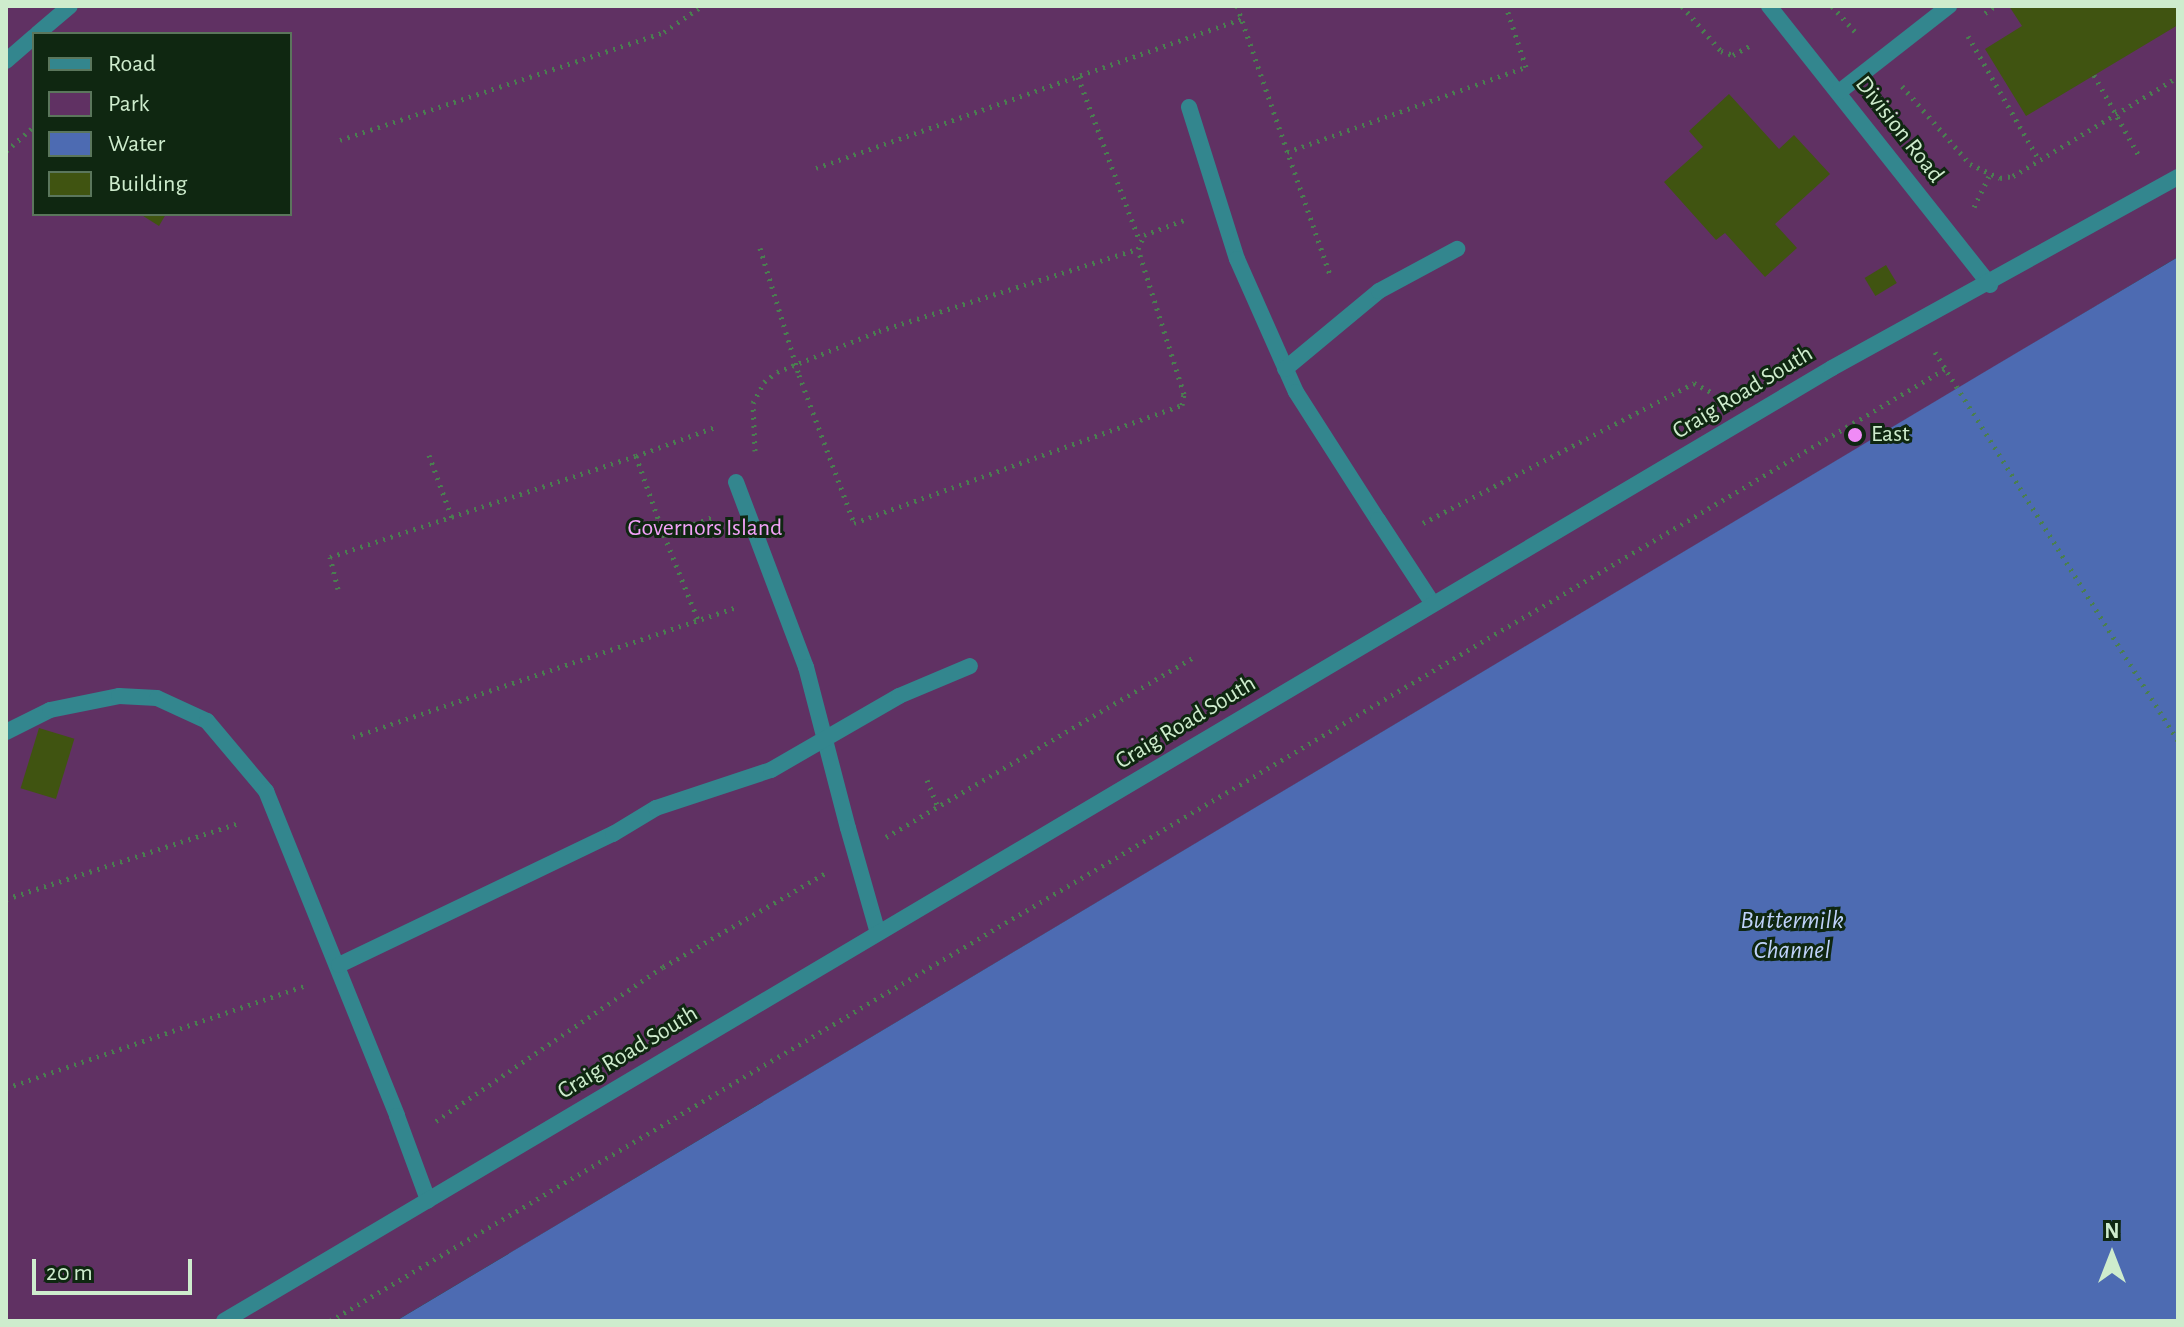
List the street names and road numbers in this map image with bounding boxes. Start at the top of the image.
street label: Division Road [1848,71,1950,189]
street label: Craig Road South [1668,340,1818,446]
street label: Craig Road South [1111,670,1261,776]
street label: Craig Road South [553,1000,703,1106]

